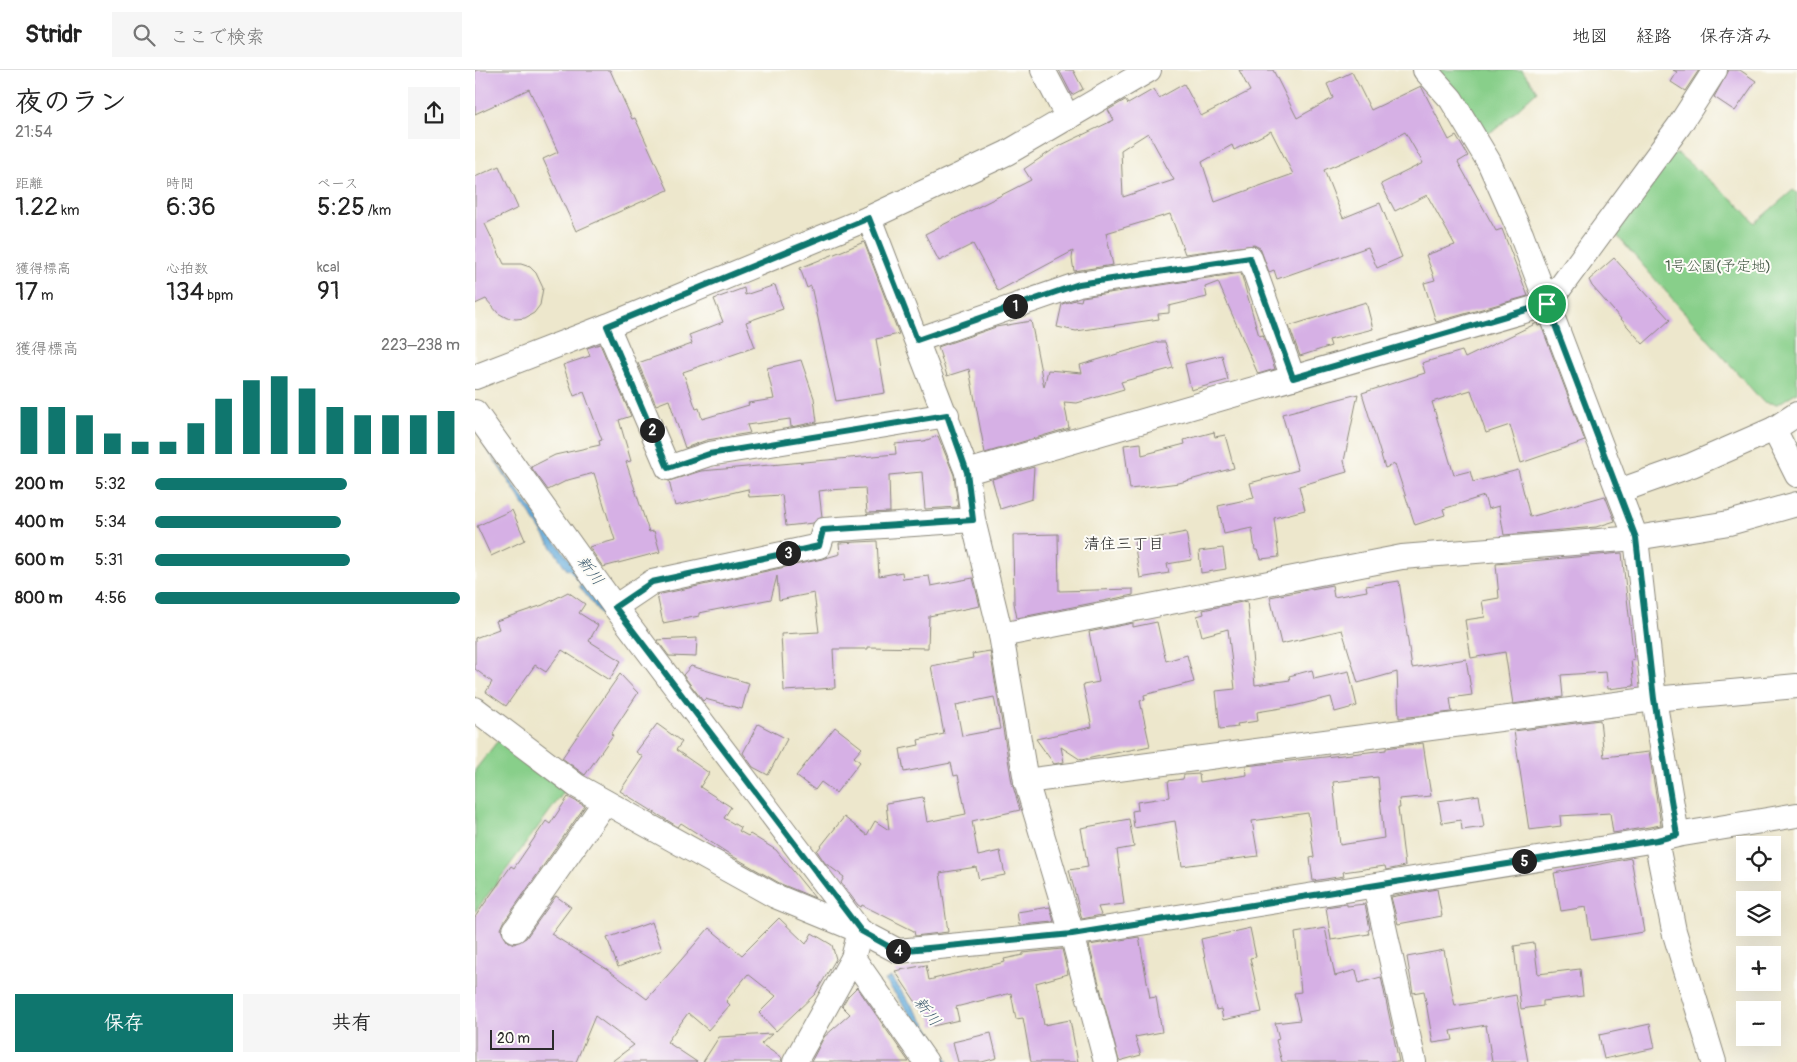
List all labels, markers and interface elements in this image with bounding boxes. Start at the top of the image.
search box [112,12,462,57]
text: Stridr [25,20,82,49]
icon: search [130,21,158,49]
text: ここで検索 [170,25,265,49]
text: 地図 [1572,25,1608,48]
text: 経路 [1636,25,1672,48]
text: 保存済み [1700,25,1772,48]
text: 夜のラン [15,85,127,120]
button: share [408,87,460,139]
text: 21:54 [15,122,52,142]
text: 距離 [15,175,43,192]
text: 時間 [166,175,194,192]
text: ペース [317,175,358,192]
text: 1.22 [15,192,58,223]
text: 6:36 [166,192,216,223]
text: 5:25 [317,192,365,223]
text: km [58,202,80,219]
text: /km [365,202,391,219]
park label: 1号公園(予定地) [1665,257,1771,276]
text: kcal [317,259,340,276]
text: 獲得標高 [15,260,71,277]
text: 心拍数 [166,260,208,277]
text: 91 [317,276,340,307]
text: 17 [15,277,38,308]
text: 134 [166,277,204,308]
pin [1526,283,1568,325]
text: m [38,287,54,304]
text: bpm [204,287,233,304]
icon: arrive [1533,290,1561,318]
pin: 1 [1003,294,1027,318]
text: 1 [1013,298,1018,315]
text: 223–238 m [381,335,460,355]
text: 獲得標高 [15,339,79,359]
pin: 2 [639,418,665,442]
text: 2 [649,422,656,439]
text: 200 m [15,474,63,494]
text: 5:32 [95,474,126,494]
text: 400 m [15,512,64,532]
text: 5:34 [95,512,126,532]
district label: 清住三丁目 [1084,534,1164,554]
pin: 3 [775,540,801,566]
text: 3 [785,545,792,562]
text: 600 m [15,550,64,570]
text: 5:31 [95,550,123,570]
water label: 新川 [572,552,608,589]
text: 800 m [15,588,63,608]
text: 4:56 [95,588,127,608]
map controls [1736,836,1781,1046]
button: locate [1736,836,1781,881]
pin: 5 [1511,848,1537,874]
text: 5 [1521,853,1528,870]
button: layers [1736,891,1781,936]
pin: 4 [885,938,911,964]
text: 4 [894,943,903,960]
button: + [1736,946,1781,991]
water label: 新川 [909,993,945,1030]
button: 保存 [15,994,233,1052]
button: 共有 [243,994,460,1052]
button: − [1736,1001,1781,1046]
scale bar [490,1027,554,1050]
text: 20 m [497,1030,530,1047]

